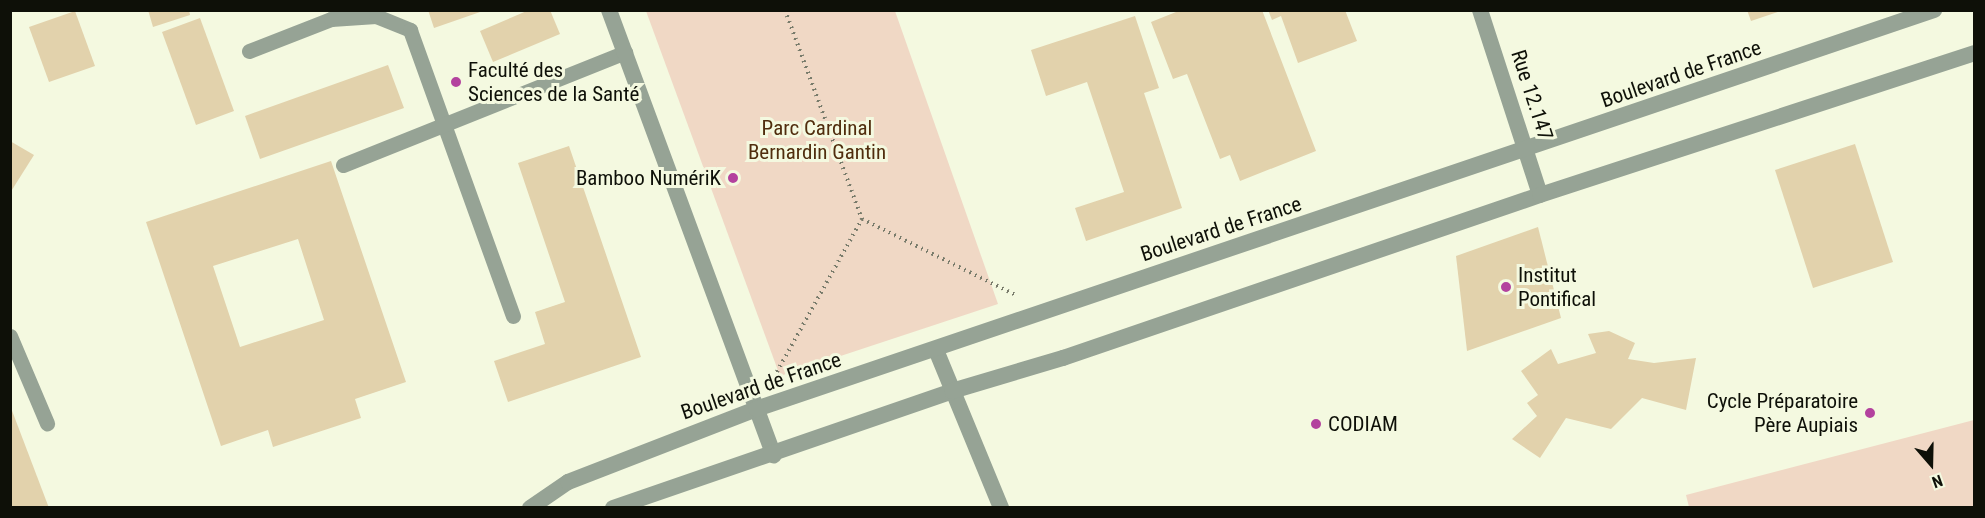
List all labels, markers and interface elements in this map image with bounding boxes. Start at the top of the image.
street label: Boulevard de France [1598,35,1764,113]
street label: Rue 12.147 [1506,47,1558,143]
place label: Faculté des Sciences de la Santé [468,57,639,107]
marker: Faculté des Sciences de la Santé [449,75,463,89]
park label: Parc Cardinal Bernardin Gantin [748,115,886,165]
place label: Bamboo NumériK [576,165,721,191]
marker: Bamboo NumériK [726,171,740,185]
street label: Boulevard de France [1137,191,1305,267]
place label: Institut Pontifical [1518,262,1596,312]
marker: Institut Pontifical [1499,280,1513,294]
street label: Boulevard de France [678,347,844,425]
place label: Cycle Préparatoire Père Aupiais [1707,388,1858,438]
marker: Cycle Préparatoire Père Aupiais [1863,406,1877,420]
place label: CODIAM [1328,411,1398,437]
marker: CODIAM [1309,417,1323,431]
north arrow [1901,434,1961,494]
text: N [1929,471,1945,492]

